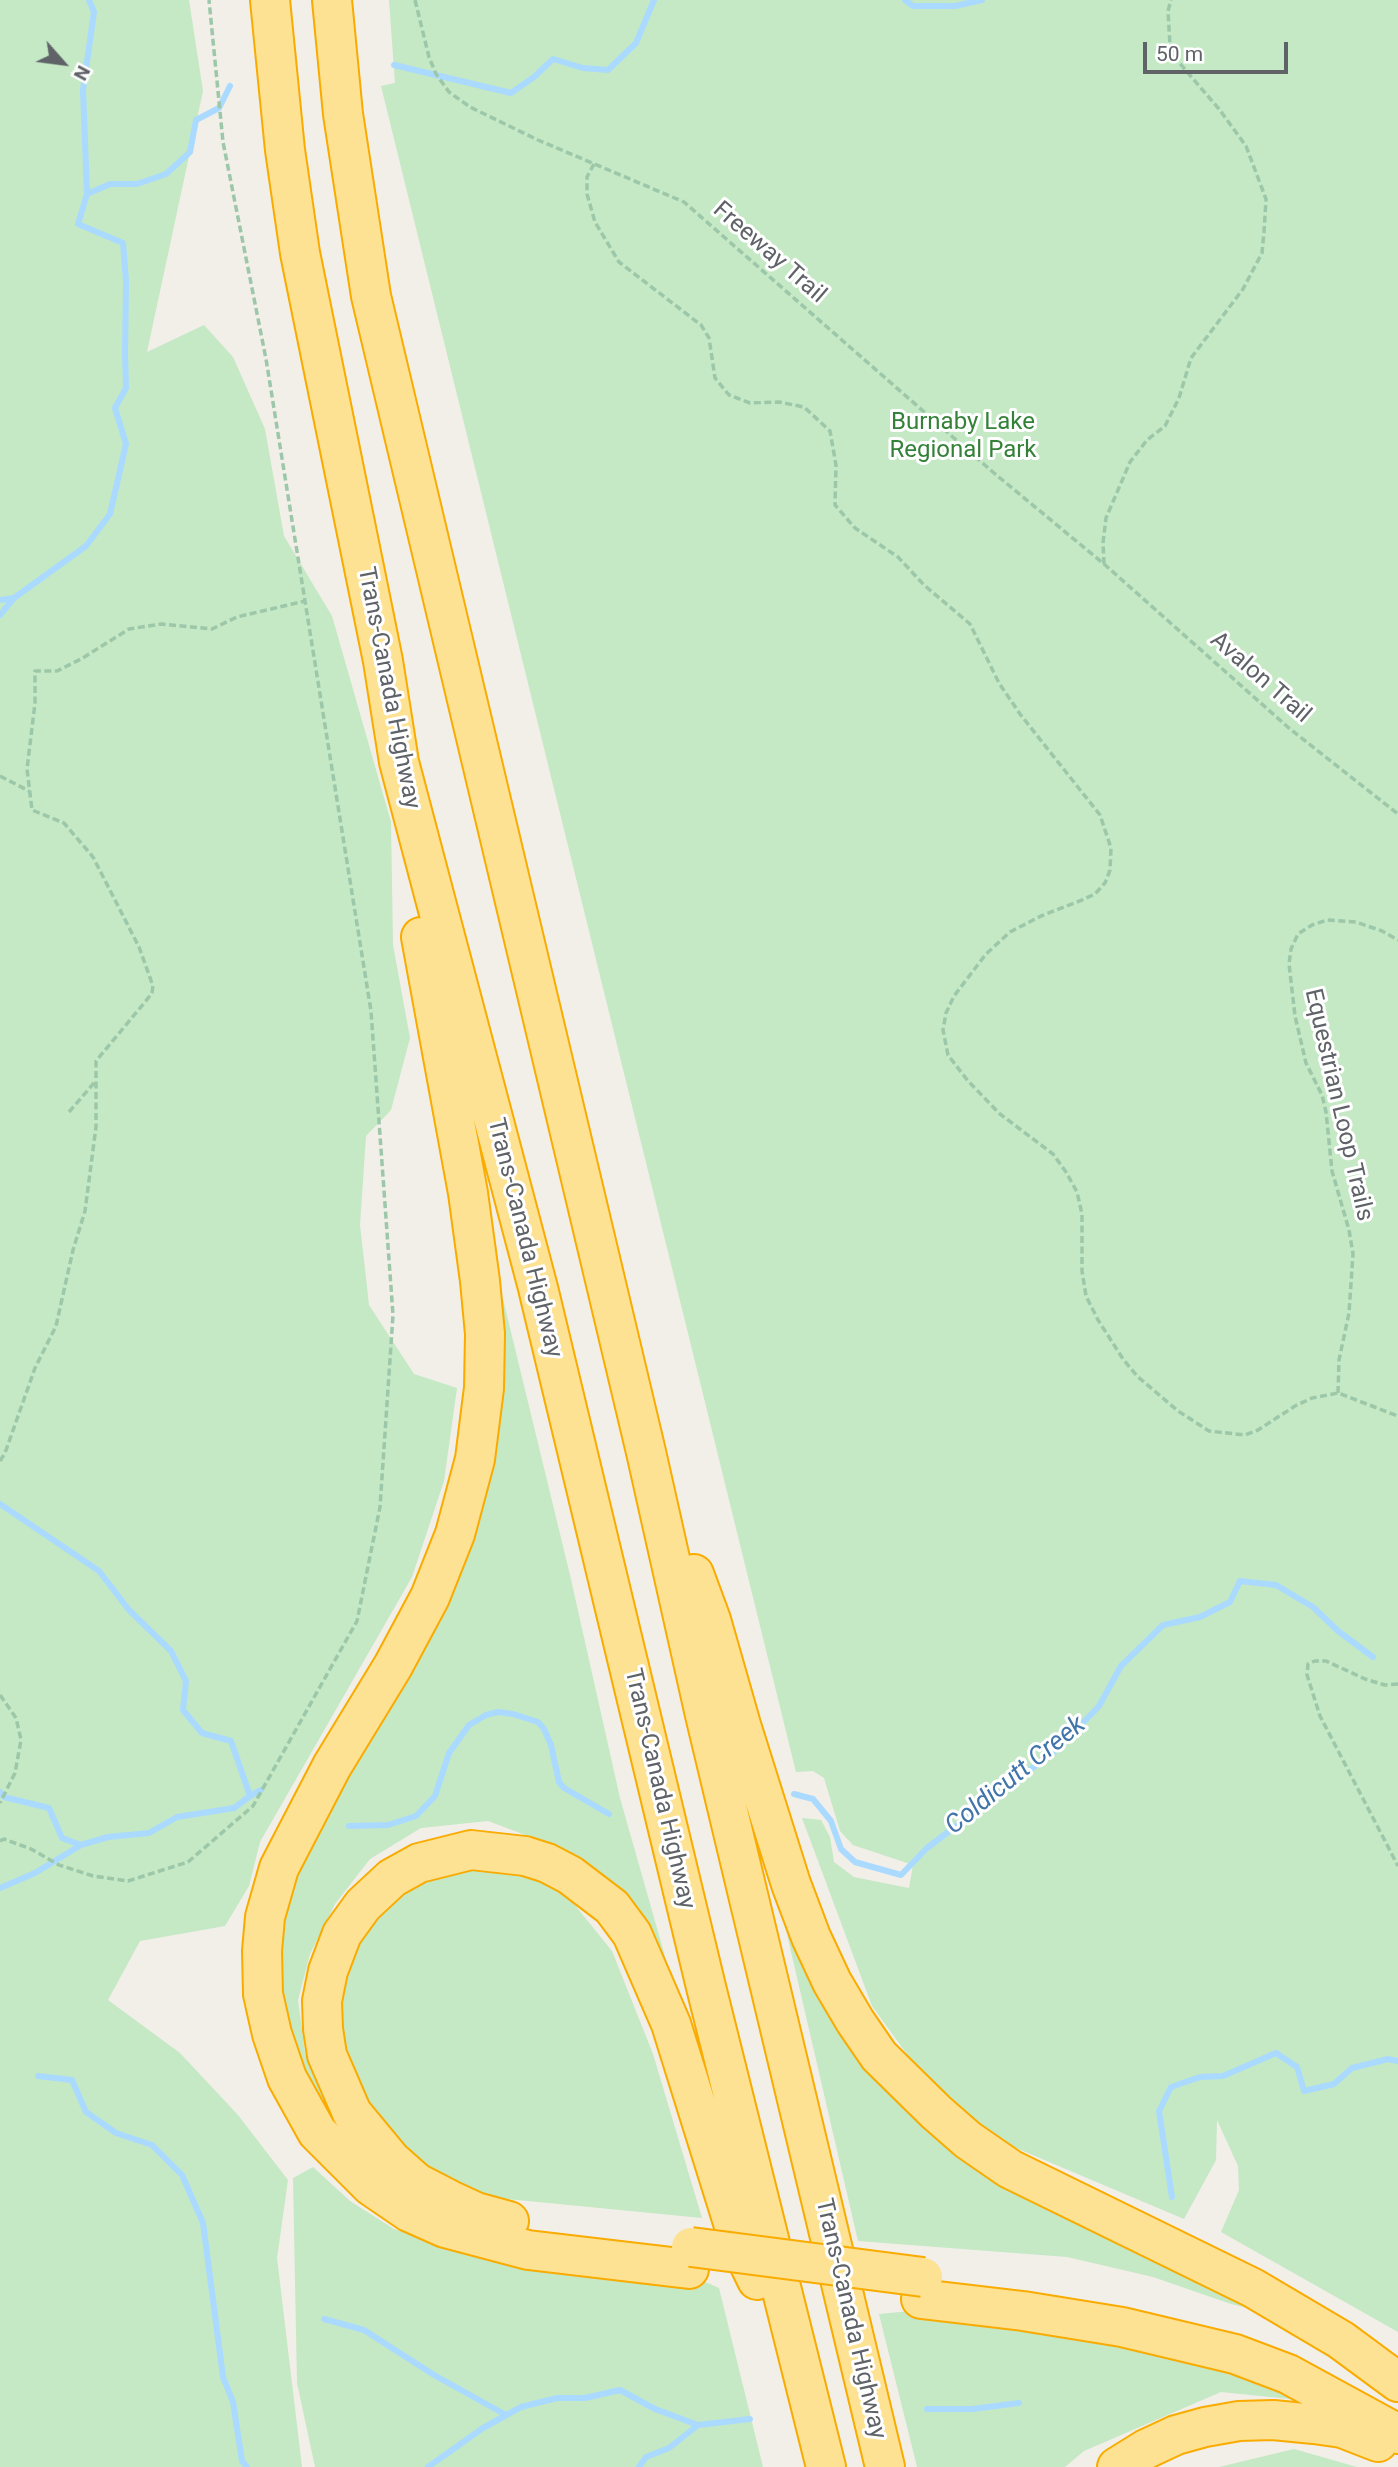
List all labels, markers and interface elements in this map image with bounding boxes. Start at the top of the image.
north arrow [28,28,98,98]
scale bar [1146,28,1291,72]
text: 50 m [1156,42,1203,66]
text: N [69,62,95,84]
street label: Freeway Trail [707,196,831,310]
park label: Burnaby Lake Regional Park [890,409,1036,465]
street label: Trans-Canada Highway [350,565,426,811]
street label: Avalon Trail [1204,626,1316,730]
street label: Equestrian Loop Trails [1297,986,1379,1224]
street label: Trans-Canada Highway [480,1115,568,1361]
street label: Trans-Canada Highway [617,1666,701,1912]
water label: Coldicutt Creek [940,1710,1092,1842]
street label: Trans-Canada Highway [808,2196,892,2442]

